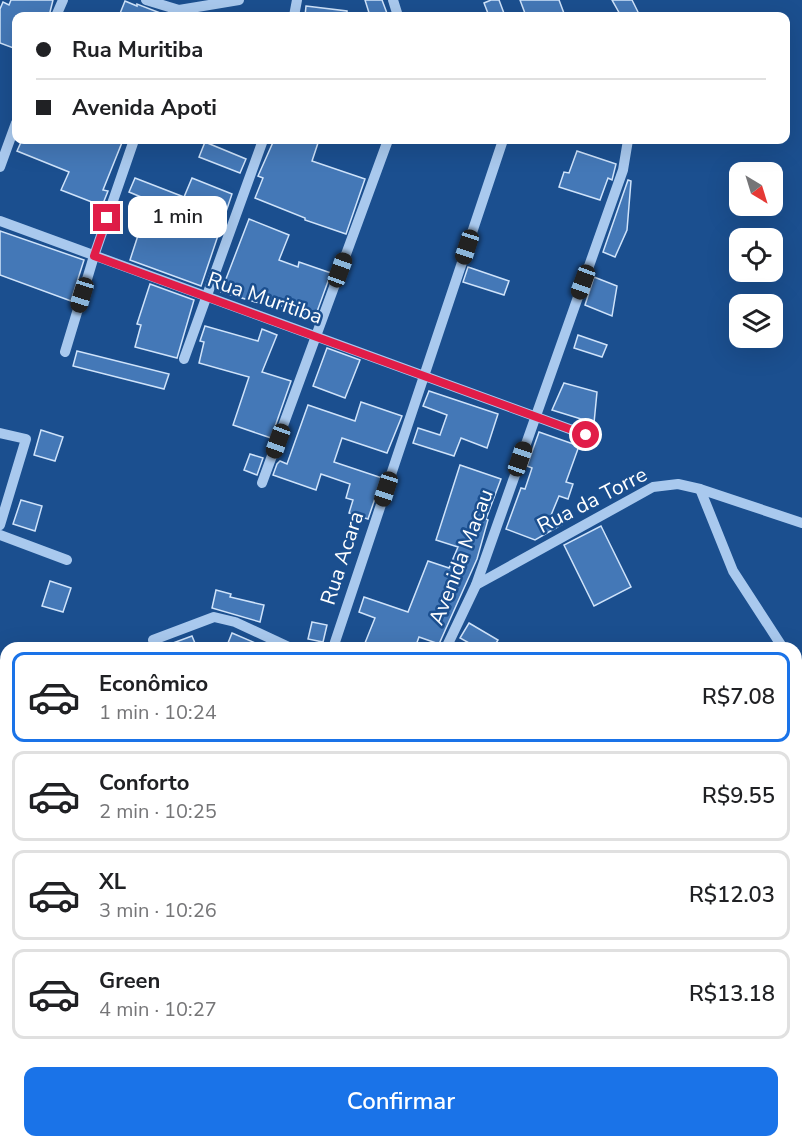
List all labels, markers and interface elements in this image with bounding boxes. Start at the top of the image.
text: Rua Muritiba [72,35,203,65]
text: Avenida Apoti [72,93,217,123]
north arrow [729,162,783,216]
map controls [729,162,783,348]
callout: 1 min [128,197,227,239]
text: 1 min [152,203,203,230]
route end [93,204,120,231]
car [453,227,481,267]
button: locate [729,228,783,282]
car [325,250,355,290]
car [568,262,598,302]
street label: Rua Muritiba [204,265,326,331]
car [68,275,96,315]
button: layers [729,294,783,348]
car [263,421,293,461]
route start [572,421,599,448]
car [506,439,534,479]
street label: Rua da Torre [532,460,652,540]
car [372,469,400,509]
street label: Avenida Macau [422,485,500,629]
street label: Rua Acara [314,508,370,608]
text: Econômico [99,669,208,699]
icon: car [27,670,81,724]
text: R$7.08 [702,682,775,712]
text: 1 min · 10:24 [99,699,217,726]
text: Conforto [99,768,189,798]
icon: car [27,769,81,823]
text: R$9.55 [702,781,775,811]
text: 2 min · 10:25 [99,798,217,825]
text: XL [99,867,126,897]
icon: car [27,868,81,922]
text: R$12.03 [689,880,775,910]
text: 3 min · 10:26 [99,897,217,924]
text: Green [99,966,160,996]
icon: car [27,967,81,1021]
text: R$13.18 [689,979,775,1009]
text: 4 min · 10:27 [99,996,217,1023]
button: Confirmar [24,1067,778,1136]

